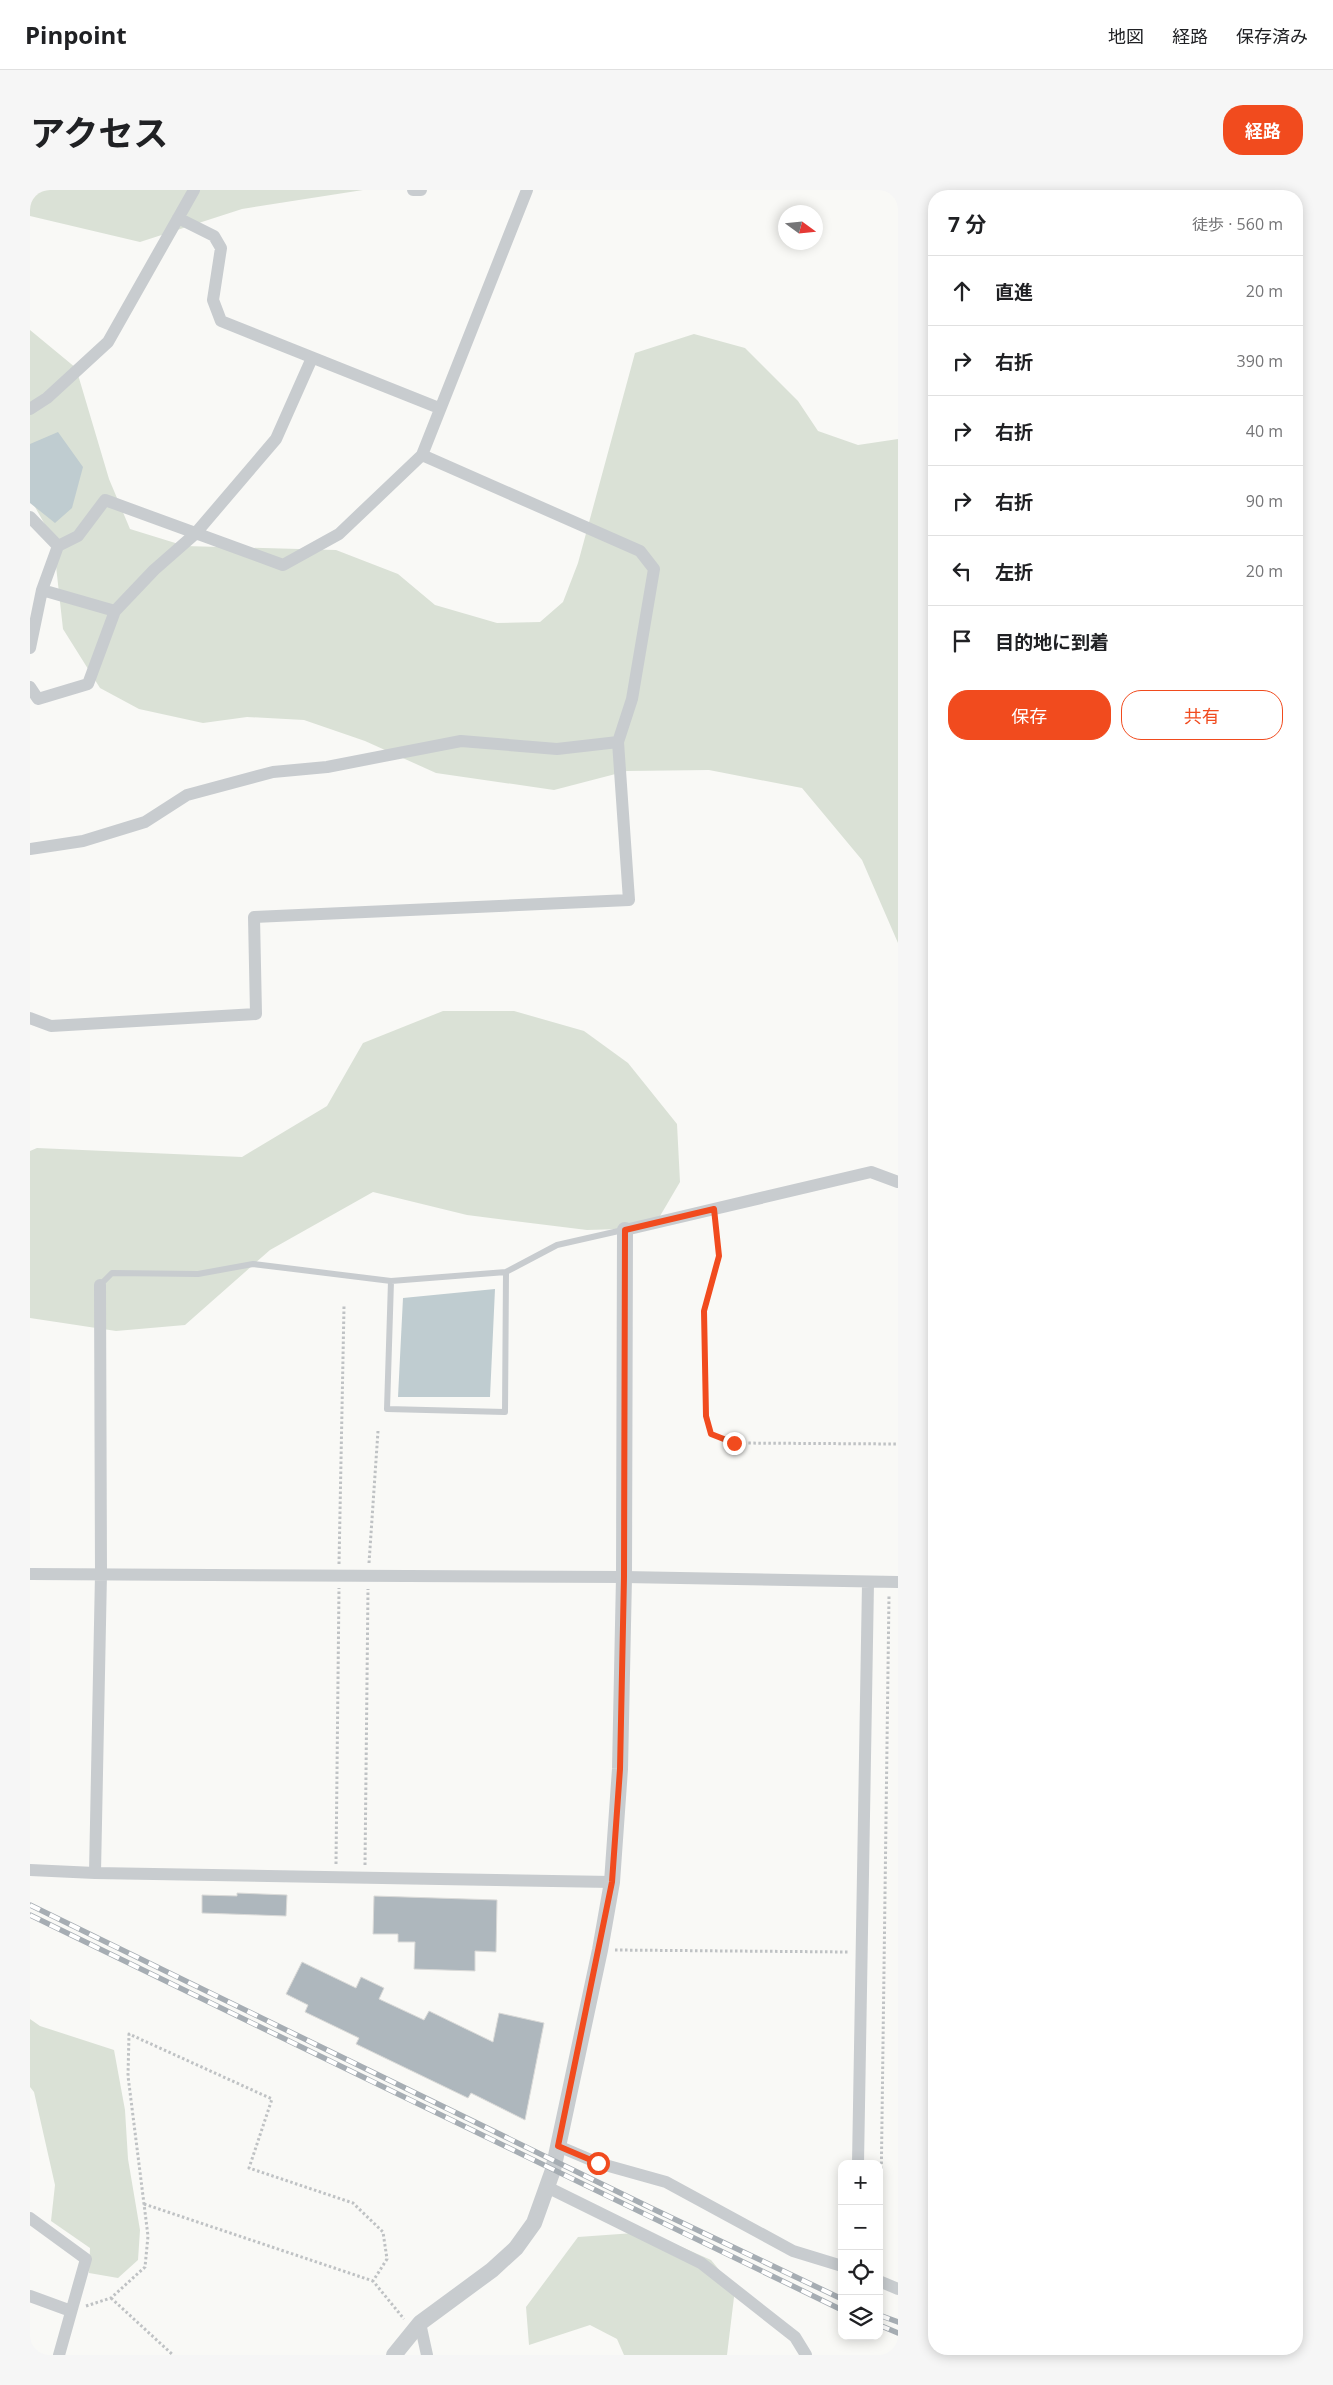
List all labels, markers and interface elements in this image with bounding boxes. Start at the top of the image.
text: Pinpoint [25,18,127,51]
text: 地図 [1108,24,1144,48]
text: 経路 [1172,24,1208,48]
text: 保存済み [1236,24,1308,48]
button: 経路 [1223,105,1303,155]
text: アクセス [30,109,168,156]
north arrow [778,205,823,250]
text: 7 分 [948,210,986,238]
text: 徒歩 · 560 m [1192,213,1283,235]
icon: ahead [948,277,976,305]
text: 直進 [995,279,1033,305]
text: 20 m [1246,280,1283,302]
icon: right [948,347,976,375]
text: 右折 [995,349,1033,375]
text: 390 m [1237,350,1283,372]
icon: right [948,417,976,445]
text: 右折 [995,419,1033,445]
text: 40 m [1246,420,1283,442]
icon: right [948,487,976,515]
text: 右折 [995,489,1033,515]
text: 90 m [1246,490,1283,512]
icon: left [948,557,976,585]
text: 左折 [995,559,1033,585]
text: 20 m [1246,560,1283,582]
icon: arrive [948,627,976,655]
text: 目的地に到着 [995,629,1109,655]
button: 保存 [948,690,1111,740]
button: 共有 [1121,690,1283,740]
route end [723,1432,746,1455]
route start [587,2152,610,2175]
map controls [838,2160,883,2340]
button: + [838,2160,883,2205]
button: − [838,2205,883,2250]
button: locate [838,2250,883,2295]
button: layers [838,2295,883,2340]

